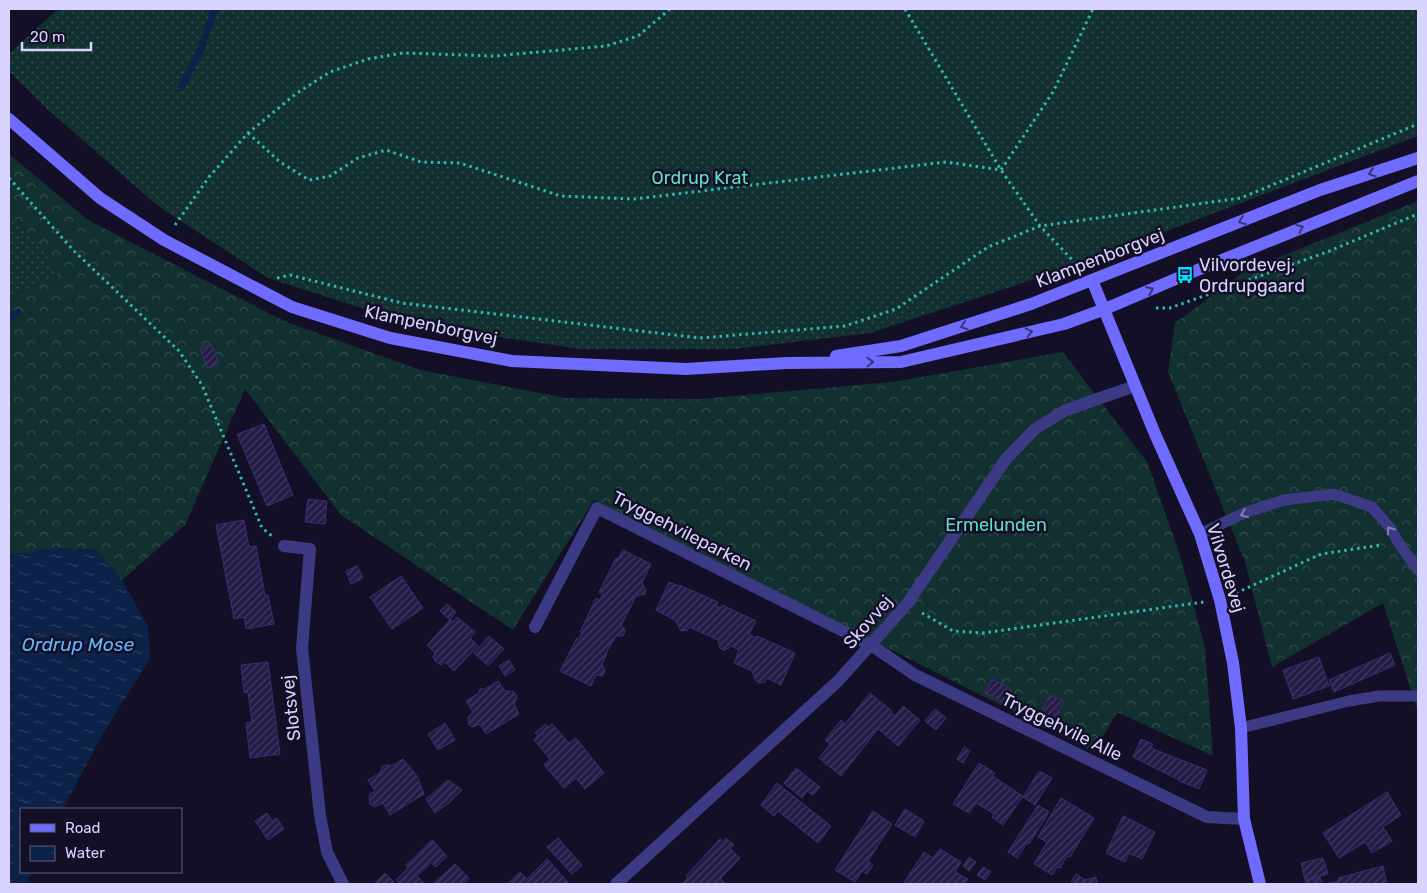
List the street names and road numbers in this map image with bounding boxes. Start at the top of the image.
street label: Klampenborgvej [1033,223,1167,293]
street label: Klampenborgvej [362,300,500,350]
street label: Tryggehvileparken [608,486,756,576]
street label: Vilvordevej [1202,521,1250,615]
street label: Skovvej [839,591,897,653]
street label: Slotsvej [277,674,305,742]
street label: Tryggehvile Alle [998,688,1126,766]

